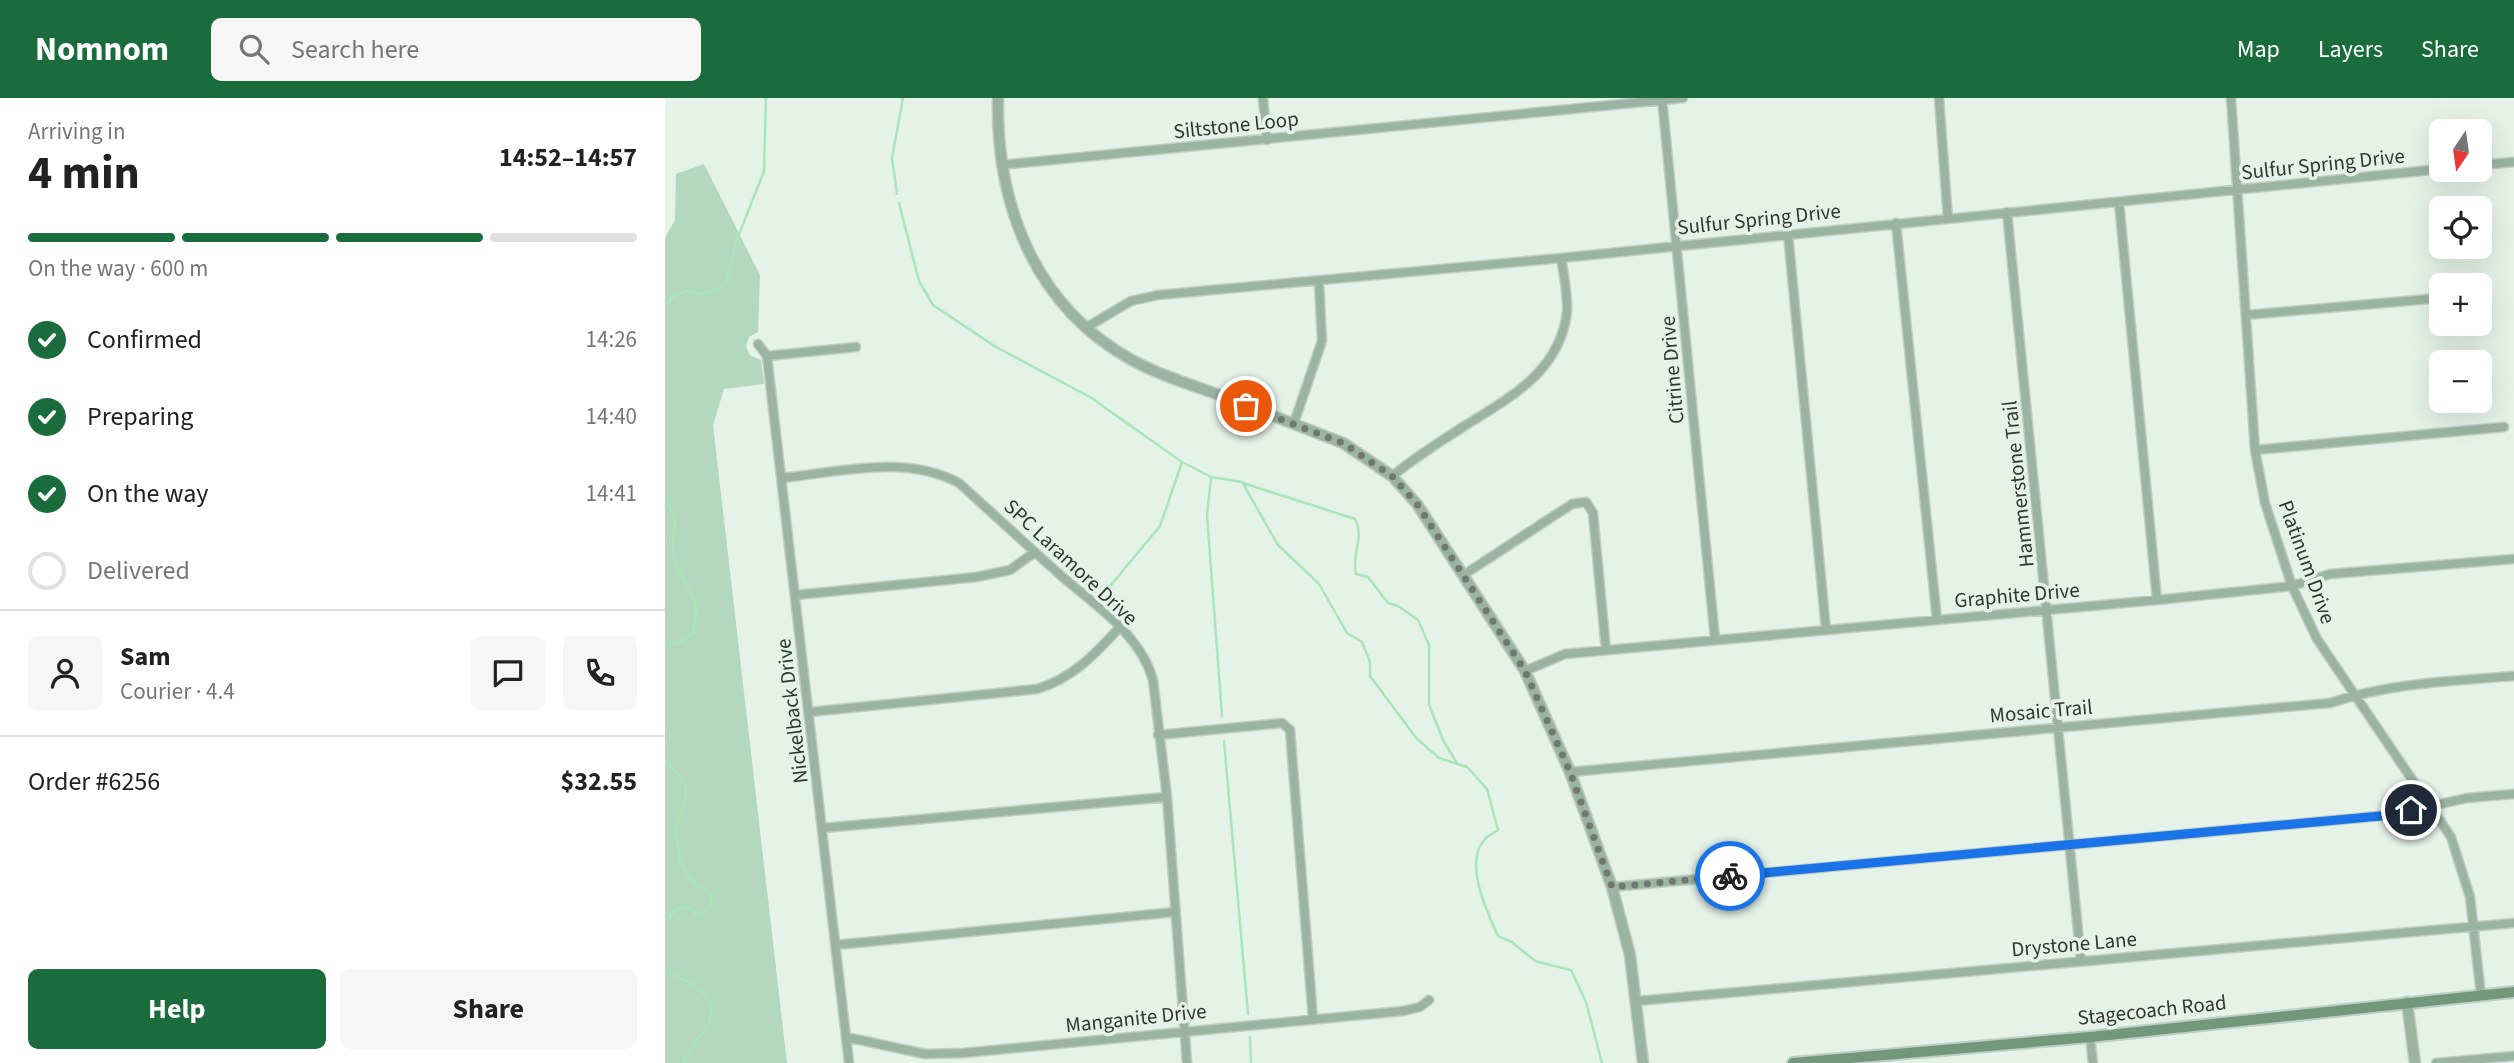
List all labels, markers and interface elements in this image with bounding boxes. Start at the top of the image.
search box [211,18,701,81]
text: Nomnom [35,26,169,73]
icon: search [235,30,273,68]
text: Search here [291,31,419,68]
text: Map [2237,32,2280,67]
text: Layers [2318,32,2383,67]
text: Share [2421,32,2479,67]
street label: Siltstone Loop [1172,104,1300,146]
text: Arriving in [28,115,126,148]
north arrow [2429,119,2492,182]
map controls [2429,119,2492,413]
text: 14:52–14:57 [499,139,637,176]
text: 4 min [28,141,140,206]
street label: Sulfur Spring Drive [2240,141,2406,187]
street label: Sulfur Spring Drive [1676,196,1842,242]
button: locate [2429,196,2492,259]
text: On the way · 600 m [28,252,208,285]
button: + [2429,273,2492,336]
street label: Citrine Drive [1652,315,1692,425]
icon: check [28,321,66,359]
text: Confirmed [87,321,202,358]
text: 14:26 [586,323,637,356]
button: − [2429,350,2492,413]
pin [1216,376,1276,436]
icon: bag [1227,387,1265,425]
icon: check [28,398,66,436]
text: Preparing [87,398,193,435]
street label: Hammerstone Trail [1994,399,2042,569]
text: 14:40 [586,400,637,433]
icon: check [28,475,66,513]
text: On the way [87,475,208,512]
text: 14:41 [586,477,637,510]
street label: SPC Laramore Drive [997,492,1145,632]
street label: Platinum Drive [2271,496,2343,628]
text: Delivered [87,552,190,589]
street label: Graphite Drive [1953,575,2081,615]
button: person [28,636,102,710]
button: chat [471,636,545,710]
button: phone [563,636,637,710]
street label: Nickelback Drive [768,637,816,785]
text: Sam [120,638,170,675]
text: Courier · 4.4 [120,675,235,708]
street label: Mosaic Trail [1988,692,2094,730]
text: Order #6256 [28,763,160,800]
text: $32.55 [561,763,637,800]
pin [2381,780,2441,840]
icon: home [2392,791,2430,829]
courier [1695,841,1765,911]
icon: bike [1711,857,1749,895]
street label: Drystone Lane [2010,924,2138,964]
button: Help [28,969,326,1049]
button: Share [340,969,637,1049]
street label: Stagecoach Road [2076,987,2228,1033]
street label: Manganite Drive [1064,996,1208,1040]

